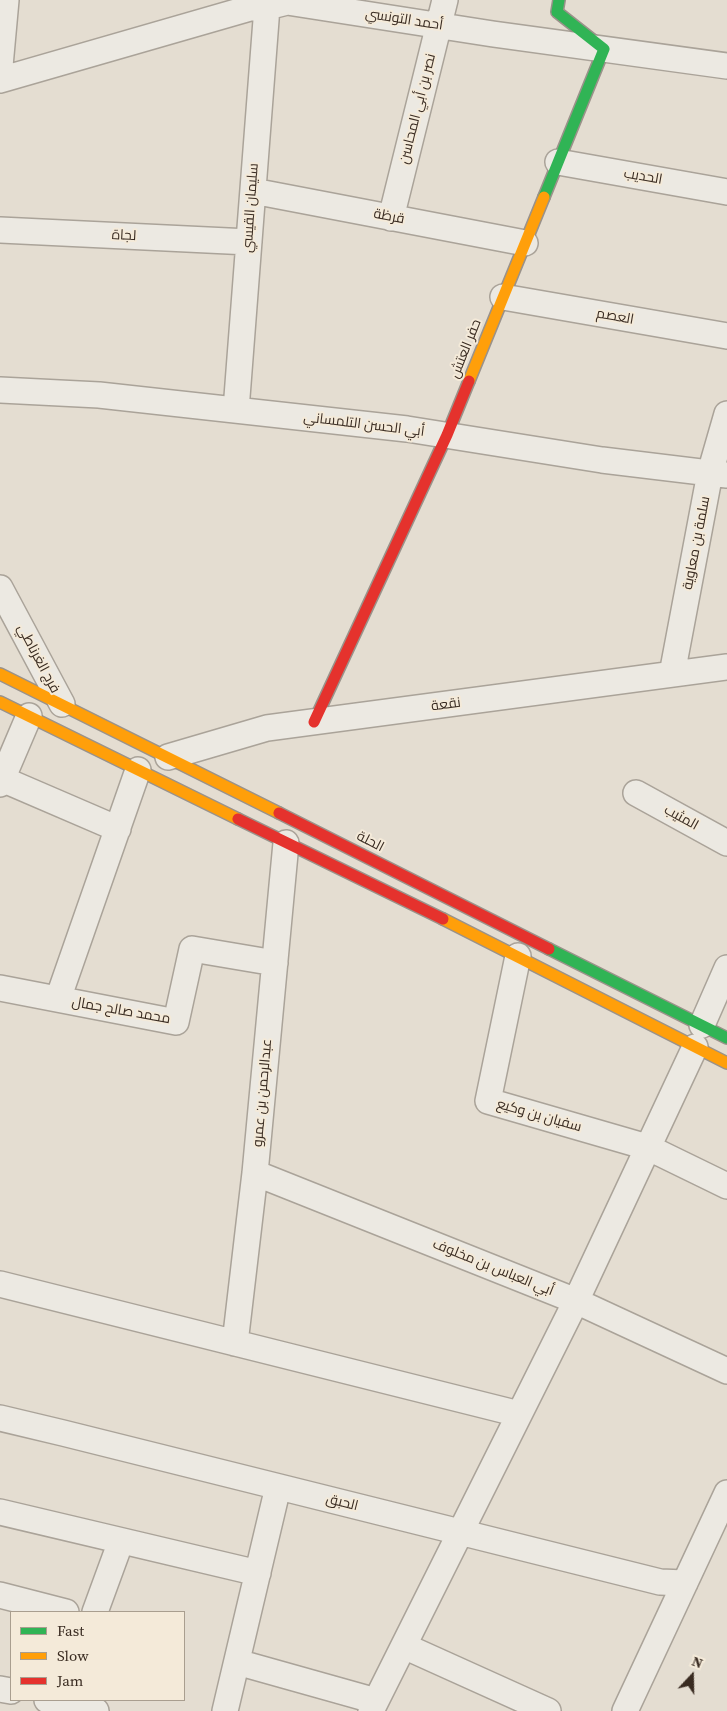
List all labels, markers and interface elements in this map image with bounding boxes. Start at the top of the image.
street label: أحمد التونسي [364,6,444,34]
street label: نصر بن أبي المحاسن [396,52,440,166]
street label: سليمان القيسي [239,163,263,253]
street label: الحديب [622,165,664,189]
street label: قرظة [372,206,406,228]
street label: لجاة [111,227,137,245]
street label: العصم [595,305,635,329]
street label: حفر العتش [447,317,485,381]
street label: أبي الحسن التلمساني [303,409,425,441]
street label: سلمة بن معاوية [680,495,714,591]
street label: فرج الغرناطي [13,622,63,696]
street label: نقعة [430,695,462,715]
street label: المثيب [661,802,701,834]
street label: الحلة [354,828,386,856]
street label: محمد صالح جمال [70,994,172,1028]
street label: عبدالرحمن بن عمرو [250,1038,276,1148]
street label: سفيان بن وكيع [495,1096,583,1136]
street label: أبي العباس بن مخلوف [430,1236,556,1300]
street label: الحبق [324,1491,360,1515]
legend [10,1611,185,1701]
text: Fast [57,1620,84,1641]
text: Slow [57,1645,89,1666]
north arrow [667,1651,717,1701]
text: N [689,1651,706,1673]
text: Jam [57,1670,83,1691]

